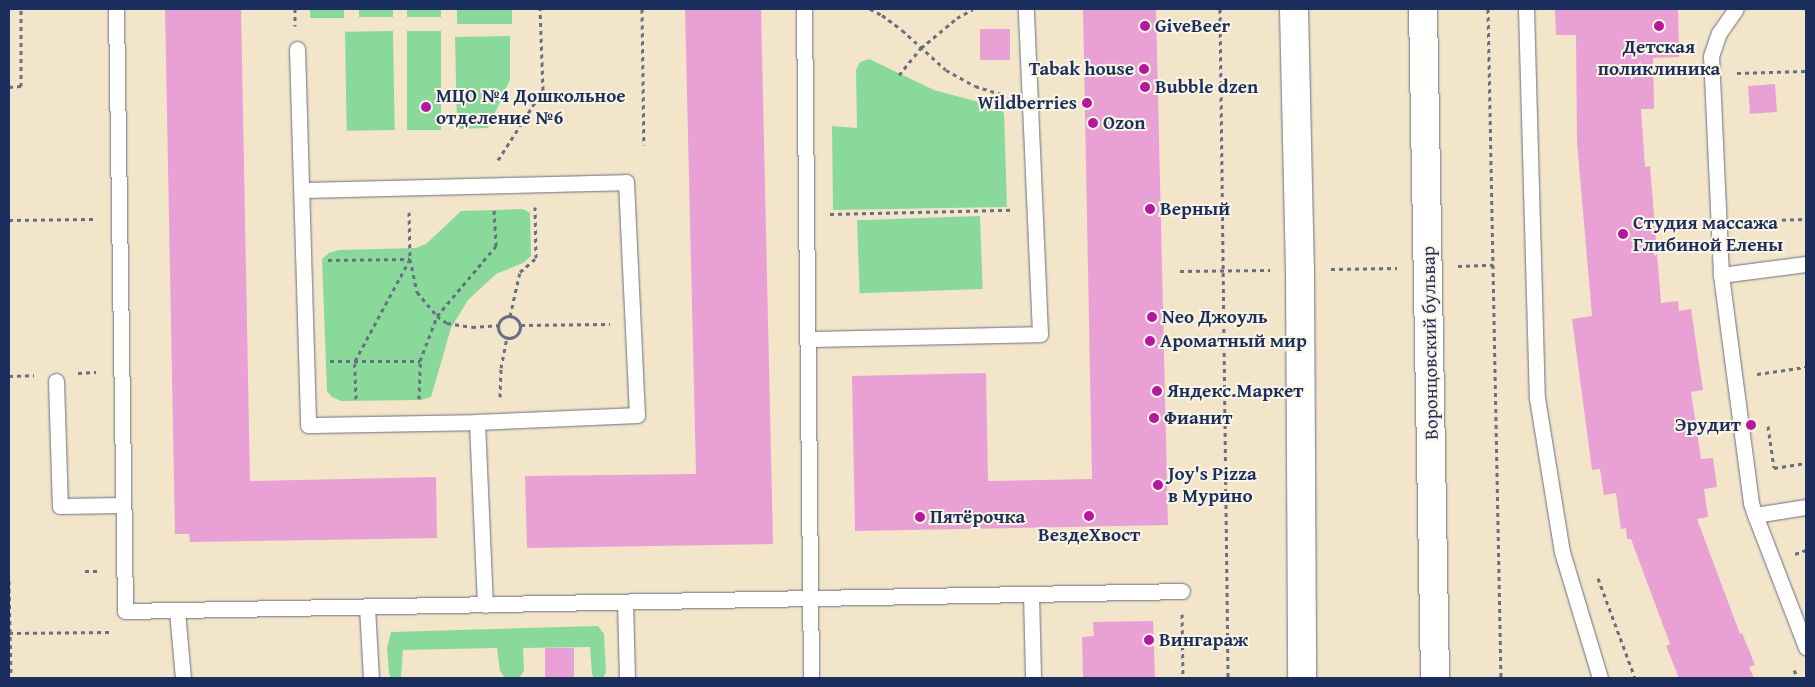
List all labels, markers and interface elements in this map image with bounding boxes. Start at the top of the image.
place label: GiveBeer [1155,15,1230,37]
marker: Детская поликлиника [1652,19,1666,33]
marker: GiveBeer [1139,20,1151,32]
place label: Детская поликлиника [1598,36,1720,80]
place label: Tabak house [1029,58,1134,80]
marker: Tabak house [1138,63,1150,75]
place label: Bubble dzen [1155,76,1258,98]
marker: Bubble dzen [1139,81,1151,93]
place label: МЦО №4 Дошкольное отделение №6 [436,85,626,129]
place label: Wildberries [978,92,1077,114]
marker: Wildberries [1081,97,1093,109]
marker: МЦО №4 Дошкольное отделение №6 [420,101,432,113]
place label: Ozon [1103,112,1145,134]
marker: Ozon [1087,117,1099,129]
place label: Верный [1160,198,1230,220]
marker: Верный [1144,203,1156,215]
place label: Студия массажа Глибиной Елены [1633,212,1783,256]
marker: Студия массажа Глибиной Елены [1617,228,1629,240]
street label: Воронцовский бульвар [1417,246,1443,440]
place label: Neo Джоуль [1162,306,1268,328]
marker: Neo Джоуль [1146,311,1158,323]
place label: Ароматный мир [1160,330,1307,352]
marker: Ароматный мир [1144,335,1156,347]
place label: Яндекс.Маркет [1167,380,1303,402]
marker: Яндекс.Маркет [1151,385,1163,397]
place label: Фианит [1164,407,1232,429]
marker: Фианит [1148,412,1160,424]
place label: Эрудит [1675,414,1741,436]
marker: Эрудит [1745,419,1757,431]
place label: Joy's Pizza в Мурино [1168,463,1257,507]
marker: Joy's Pizza в Мурино [1152,479,1164,491]
place label: Пятёрочка [930,506,1025,528]
marker: ВездеХвост [1083,510,1095,522]
marker: Пятёрочка [914,511,926,523]
place label: ВездеХвост [1038,524,1140,546]
place label: Вингараж [1159,629,1248,651]
marker: Вингараж [1143,634,1155,646]

